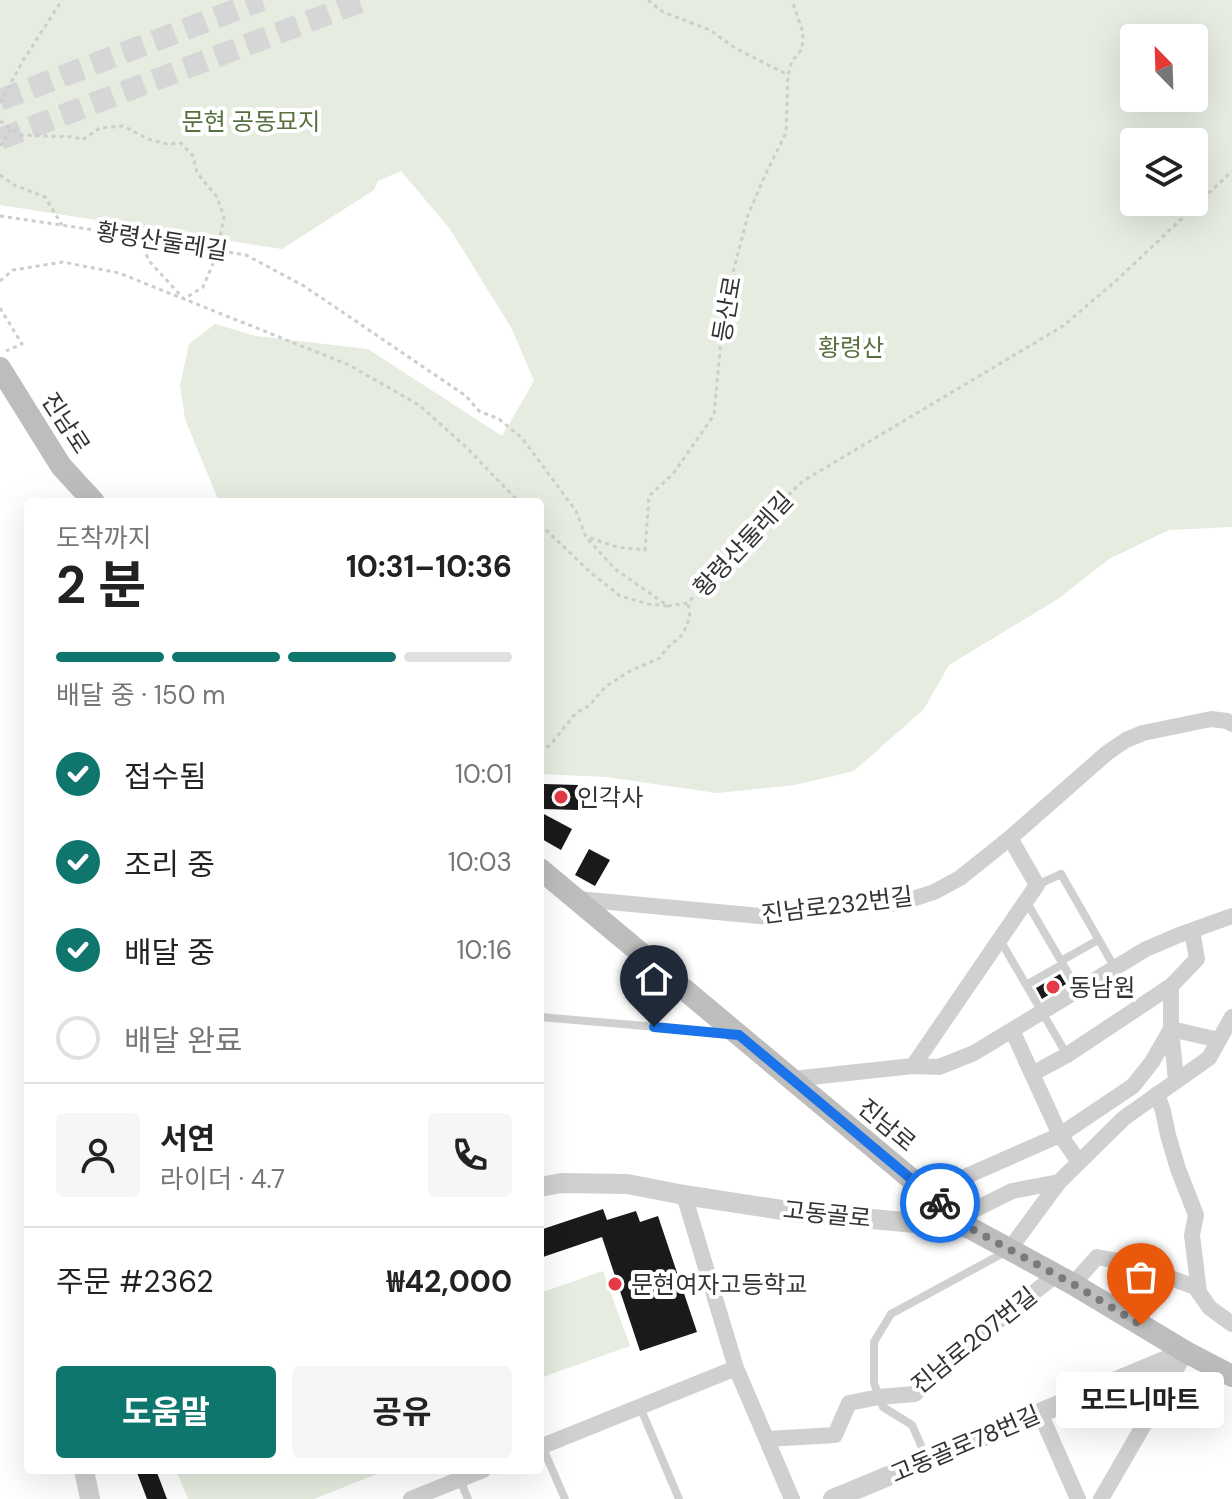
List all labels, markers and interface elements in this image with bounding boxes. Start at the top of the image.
north arrow [1120,24,1208,112]
map controls [1120,24,1208,216]
park label: 문현 공동묘지 [182,106,320,137]
button: layers [1120,128,1208,216]
street label: 황령산둘레길 [94,215,230,267]
street label: 등산로 [706,274,748,344]
park label: 황령산 [818,332,884,363]
street label: 진남로 [35,387,97,459]
street label: 황령산둘레길 [686,485,800,603]
text: 도착까지 [56,521,152,555]
text: 10:31–10:36 [346,547,512,586]
text: 2 분 [56,551,146,619]
text: 배달 중 · 150 m [56,678,226,712]
icon: check [56,752,100,796]
text: 접수됨 [124,757,207,796]
text: 10:01 [455,757,512,791]
place label: 인각사 [577,782,643,813]
marker: 인각사 [552,788,570,806]
icon: check [56,840,100,884]
text: 조리 중 [124,845,215,884]
text: 10:03 [448,845,512,879]
street label: 진남로232번길 [760,880,914,930]
icon: check [56,928,100,972]
text: 배달 중 [124,933,215,972]
text: 10:16 [456,933,512,967]
pin [620,945,688,1027]
icon: home [632,957,676,1001]
place label: 동남원 [1069,972,1135,1003]
marker: 동남원 [1044,978,1062,996]
text: 배달 완료 [124,1021,242,1060]
street label: 진남로 [852,1092,922,1158]
button: person [56,1113,140,1197]
button: phone [428,1113,512,1197]
text: 서연 [160,1119,215,1158]
text: 라이더 · 4.7 [160,1162,285,1196]
courier [900,1163,980,1243]
icon: bike [918,1181,962,1225]
street label: 고동골로 [781,1194,873,1234]
pin [1107,1243,1175,1325]
icon: bag [1119,1255,1163,1299]
text: 주문 #2362 [56,1262,214,1301]
text: ₩42,000 [387,1262,512,1301]
place label: 문현여자고등학교 [631,1269,808,1300]
marker: 문현여자고등학교 [606,1275,624,1293]
street label: 진남로207번길 [905,1280,1043,1400]
button: 도움말 [56,1366,276,1458]
button: 공유 [292,1366,512,1458]
callout: 모드니마트 [1057,1373,1225,1429]
text: 모드니마트 [1080,1383,1200,1417]
street label: 고동골로78번길 [886,1399,1044,1489]

